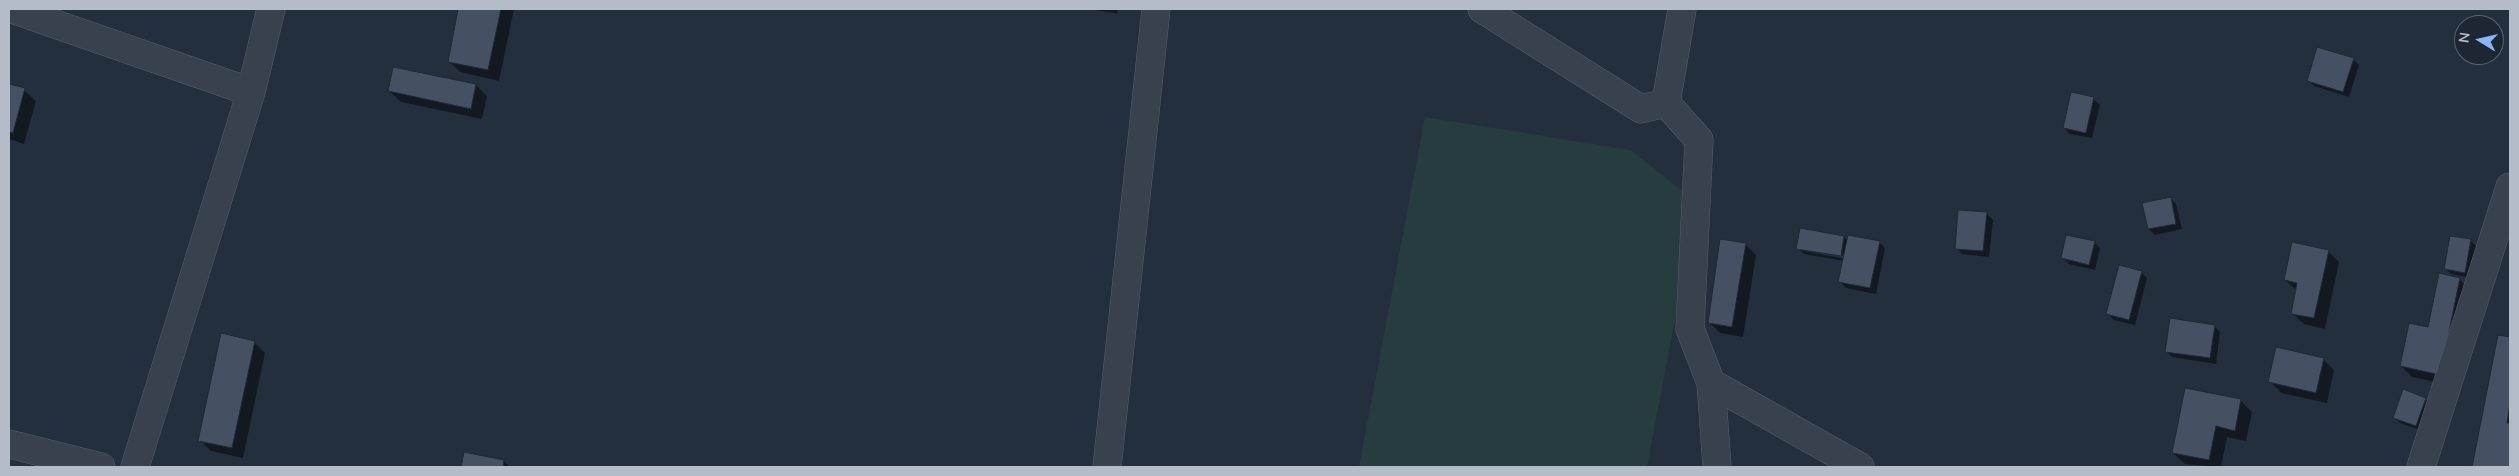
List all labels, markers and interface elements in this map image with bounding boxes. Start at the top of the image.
north arrow [2454,15,2504,65]
text: N [2454,31,2475,44]

